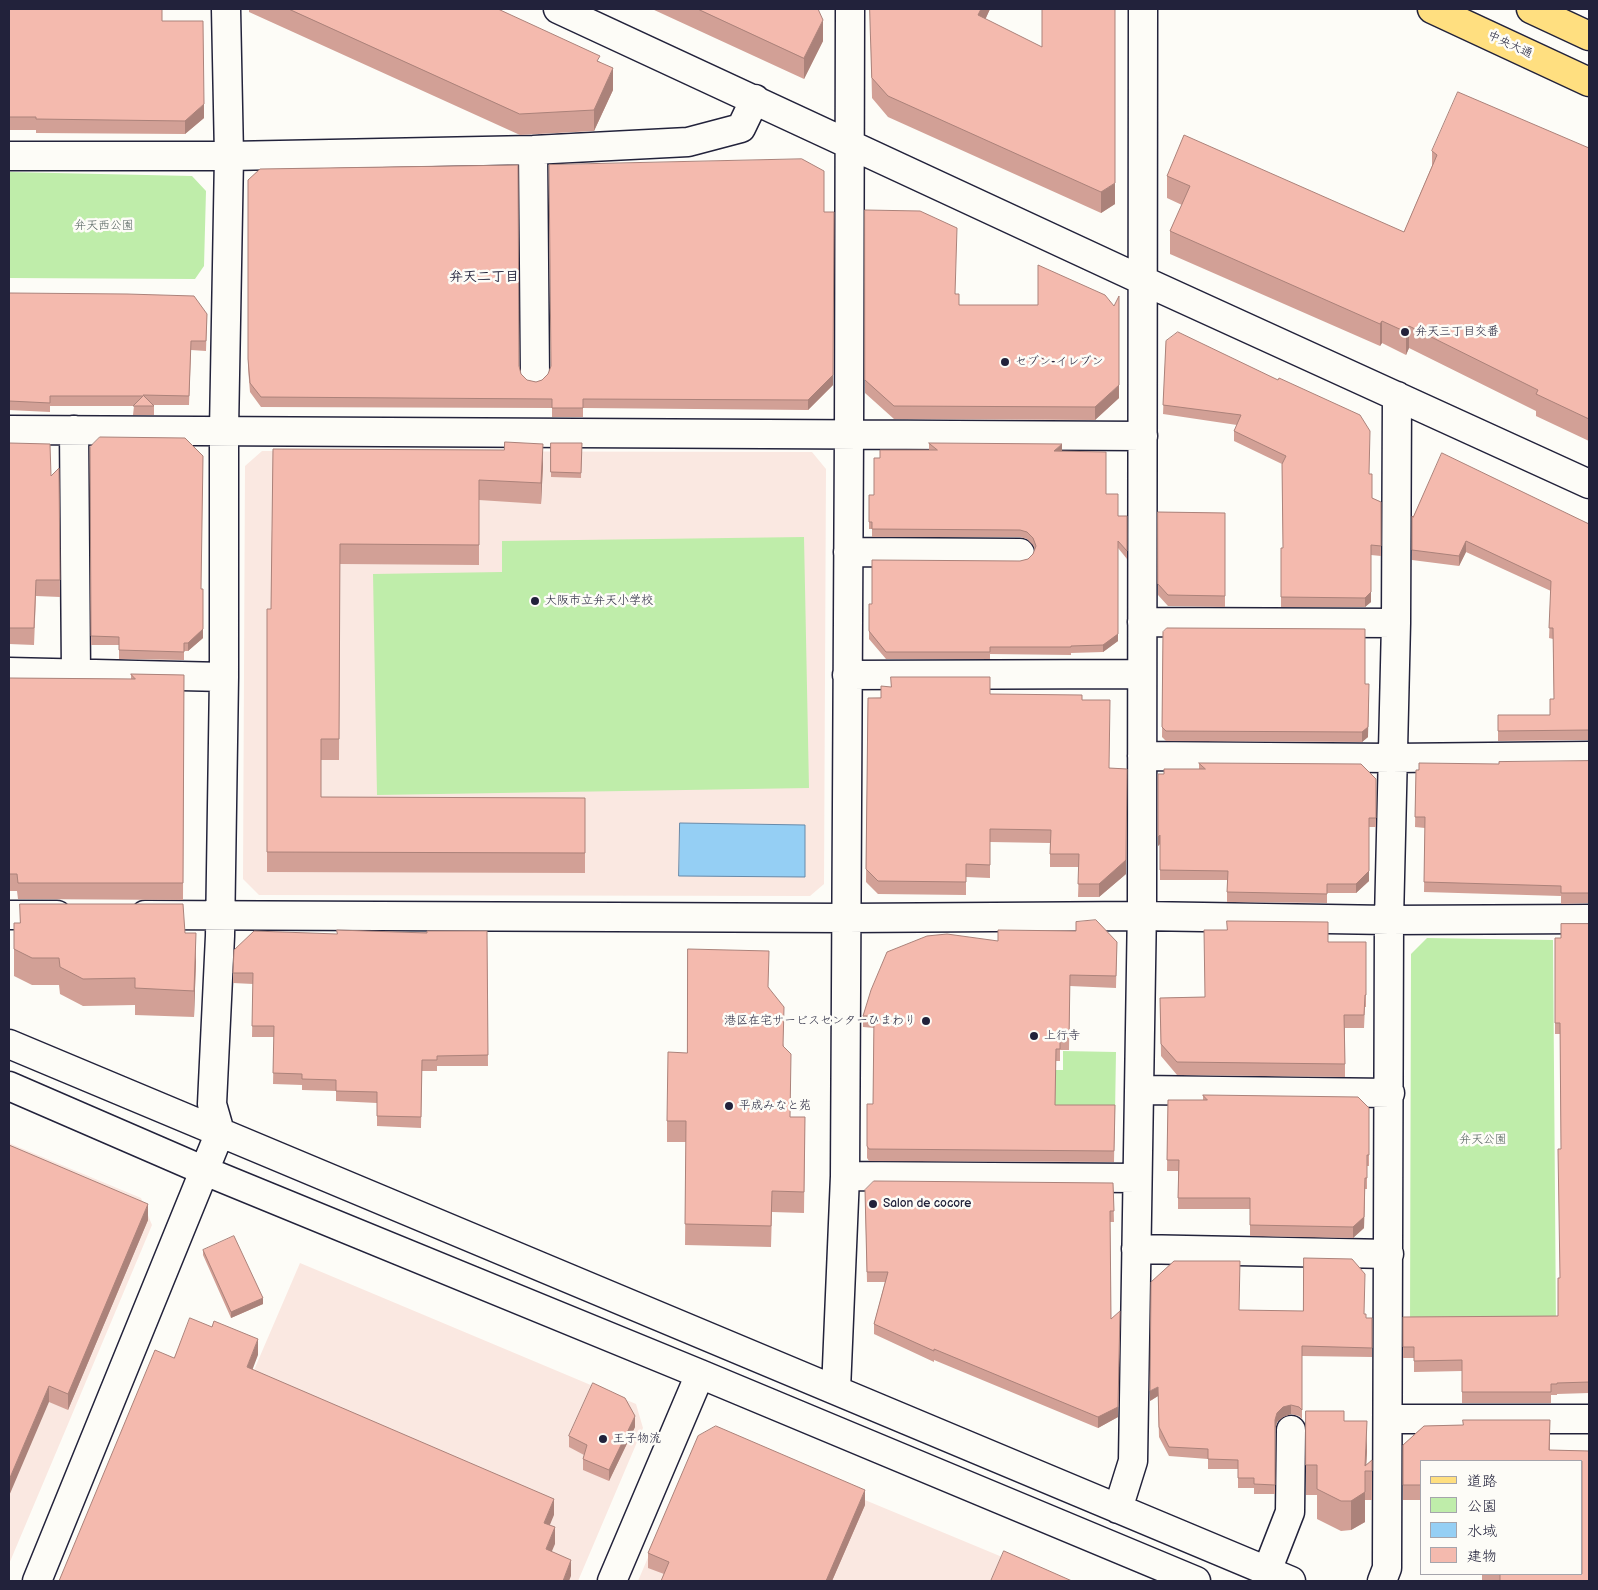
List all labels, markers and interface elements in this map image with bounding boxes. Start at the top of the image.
street label: 中央大通 [1485,28,1535,62]
park label: 弁天西公園 [74,219,134,233]
district label: 弁天二丁目 [449,269,519,285]
place label: 弁天三丁目交番 [1415,325,1499,339]
marker: 弁天三丁目交番 [1399,326,1411,338]
place label: セブン-イレブン [1015,355,1103,369]
marker: セブン-イレブン [999,356,1011,368]
place label: 大阪市立弁天小学校 [545,594,653,608]
marker: 大阪市立弁天小学校 [529,595,541,607]
place label: 港区在宅サービスセンターひまわり [724,1014,916,1028]
marker: 港区在宅サービスセンターひまわり [920,1015,932,1027]
place label: 上行寺 [1044,1029,1080,1043]
marker: 上行寺 [1028,1030,1040,1042]
place label: 平成みなと苑 [739,1099,811,1113]
marker: 平成みなと苑 [723,1100,735,1112]
park label: 弁天公園 [1459,1133,1507,1147]
place label: Salon de cocore [883,1197,971,1211]
marker: Salon de cocore [867,1198,879,1210]
place label: 王子物流 [613,1432,661,1446]
marker: 王子物流 [597,1433,609,1445]
legend [1420,1460,1583,1575]
text: 道路 [1467,1472,1497,1491]
text: 公園 [1467,1497,1497,1516]
text: 水域 [1467,1522,1497,1541]
text: 建物 [1467,1547,1497,1566]

